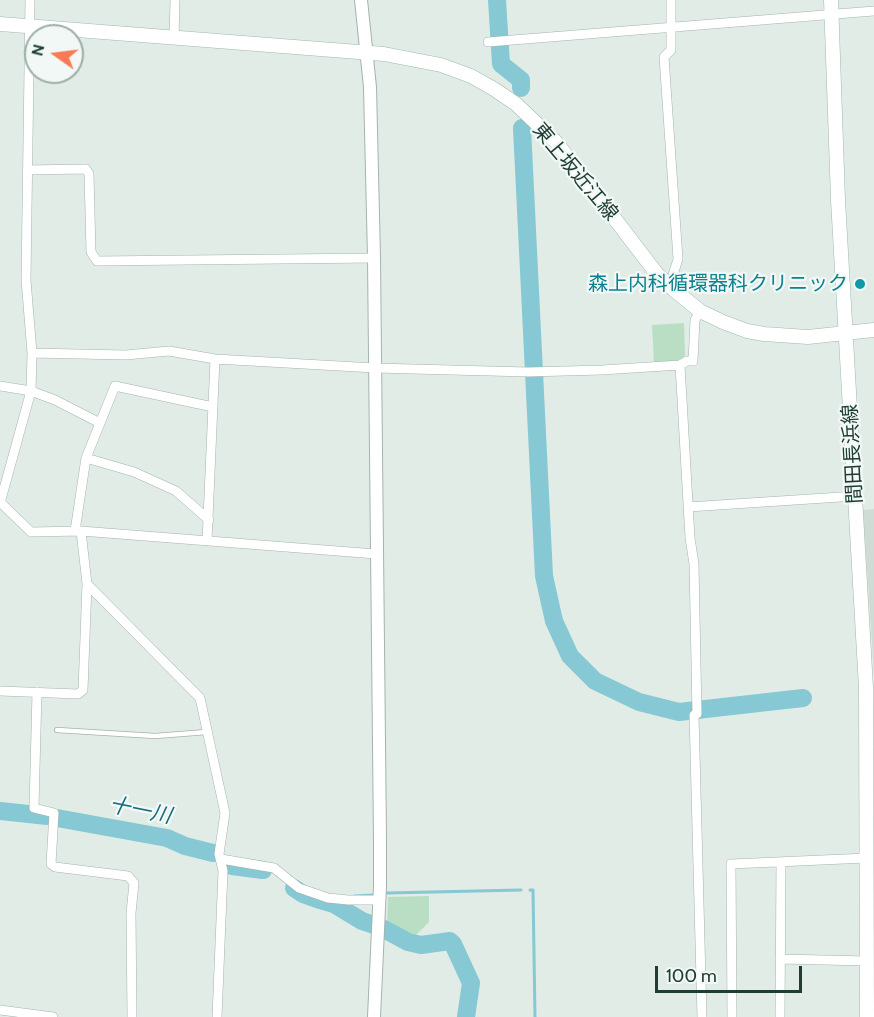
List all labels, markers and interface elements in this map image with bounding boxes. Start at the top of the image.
north arrow [24,24,84,84]
text: N [27,42,49,58]
street label: 東上坂近江線 [527,118,623,226]
place label: 森上内科循環器科クリニック [588,272,848,296]
marker: 森上内科循環器科クリニック [853,277,867,291]
street label: 間田長浜線 [838,403,868,505]
water label: 十一川 [107,793,173,829]
scale bar [658,954,805,992]
text: 100 m [666,965,717,987]

